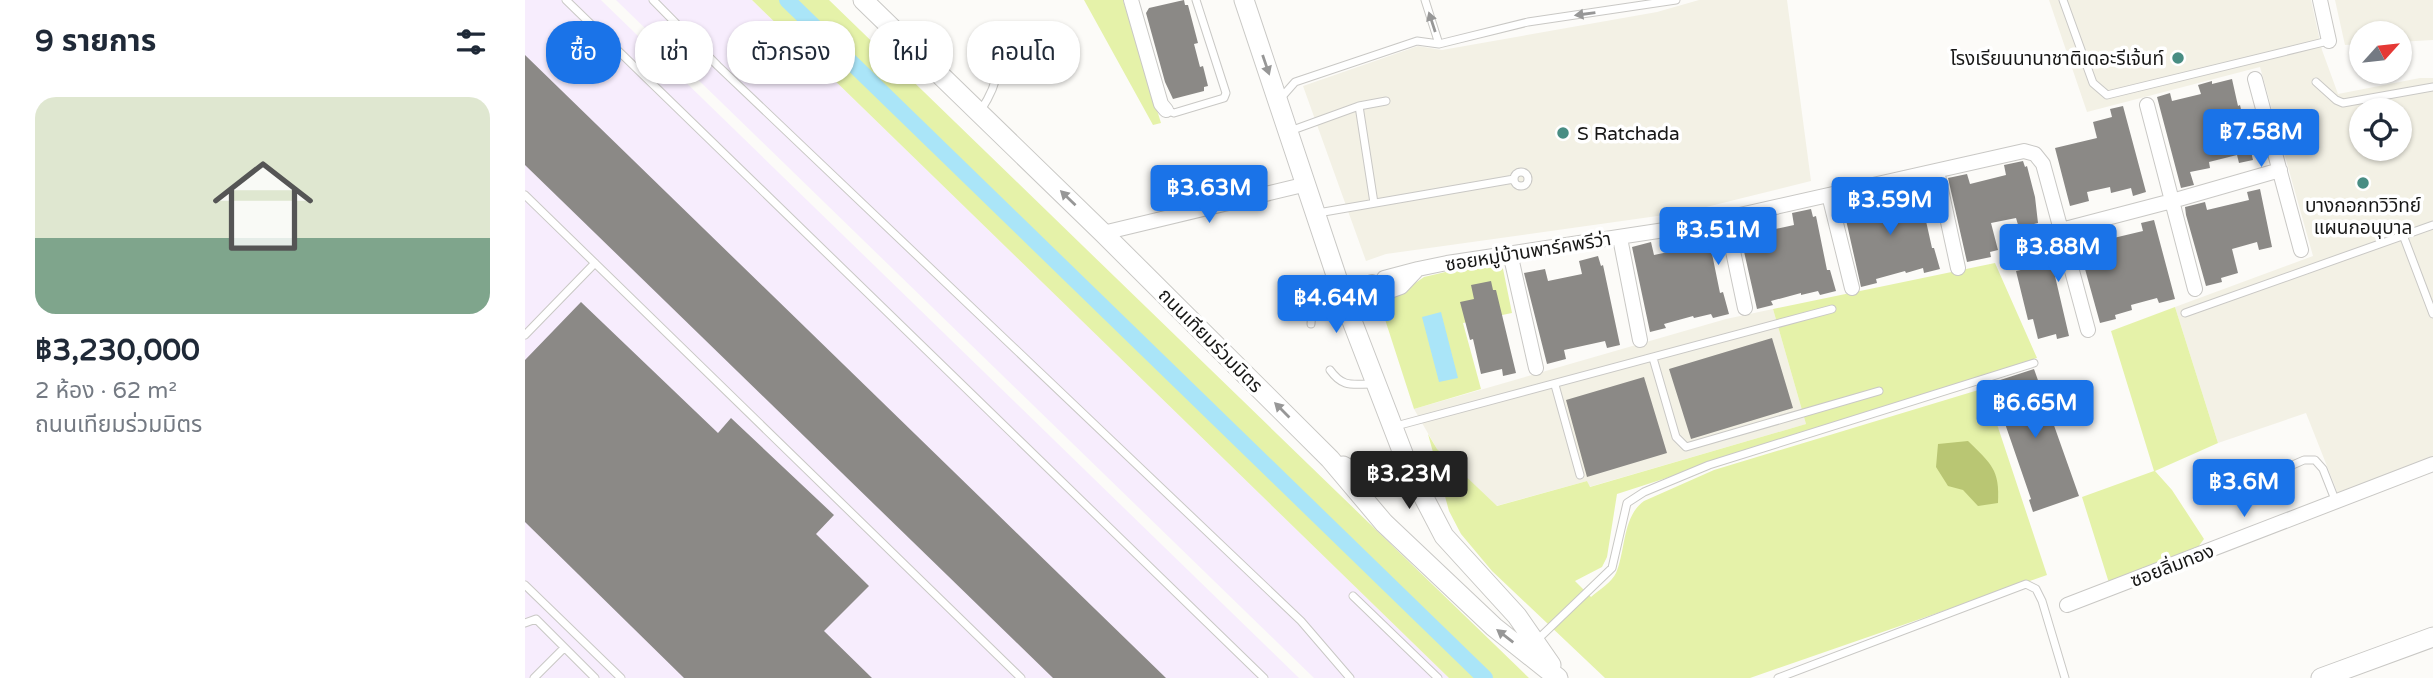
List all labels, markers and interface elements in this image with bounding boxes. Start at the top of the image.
one-way arrow [1574,9,1596,20]
one-way arrow [1427,11,1437,32]
chip: ซื้อ [546,21,621,84]
chip: เช่า [635,21,713,84]
chip: ตัวกรอง [727,21,855,84]
chip: ใหม่ [869,21,953,84]
chip: คอนโด [967,21,1080,84]
north arrow [2349,21,2411,84]
map controls [2349,21,2412,161]
text: 9 รายการ [35,23,156,60]
icon: filters [452,23,490,61]
place label: โรงเรียนนานาชาติเดอะรีเจ้นท์ [1950,47,2164,70]
marker: โรงเรียนนานาชาติเดอะรีเจ้นท์ [2170,50,2186,66]
one-way arrow [1261,54,1272,75]
button: locate [2349,98,2412,161]
pin: ฿7.58M [2204,110,2318,169]
text: ฿7.58M [2219,118,2303,146]
place label: S Ratchada [1577,123,1680,145]
marker: S Ratchada [1555,125,1571,141]
icon: home [200,143,326,269]
pin: ฿3.63M [1152,166,1266,225]
text: ฿3.63M [1167,174,1251,202]
marker: บางกอกทวิวิทย์ แผนกอนุบาล [2355,175,2371,191]
pin: ฿3.59M [1833,177,1947,237]
text: ฿3.59M [1848,186,1932,214]
one-way arrow [1060,191,1077,207]
place label: บางกอกทวิวิทย์ แผนกอนุบาล [2305,195,2421,239]
pin: ฿3.51M [1661,208,1775,267]
text: ฿3.51M [1676,216,1760,244]
pin: ฿3.88M [2001,224,2115,284]
street label: ซอยหมู่บ้านพาร์คพรีว่า [1443,227,1613,277]
text: ฿3.88M [2016,233,2100,261]
pin: ฿4.64M [1279,276,1393,335]
street label: ถนนเทียมร่วมมิตร [1154,283,1268,397]
text: ฿4.64M [1294,284,1378,312]
text: ฿3,230,000 [35,332,200,369]
text: 2 ห้อง · 62 m² [35,377,177,405]
pin: ฿6.65M [1978,380,2092,440]
text: ฿6.65M [1993,389,2077,417]
one-way arrow [1274,403,1291,419]
text: ถนนเทียมร่วมมิตร [35,411,202,439]
pin: ฿3.23M [1352,452,1466,511]
text: ฿3.23M [1367,460,1451,488]
pin: ฿3.6M [2195,460,2293,519]
text: ฿3.6M [2209,468,2279,496]
street label: ซอยลิ่มทอง [2127,538,2217,592]
one-way arrow [1496,628,1514,643]

